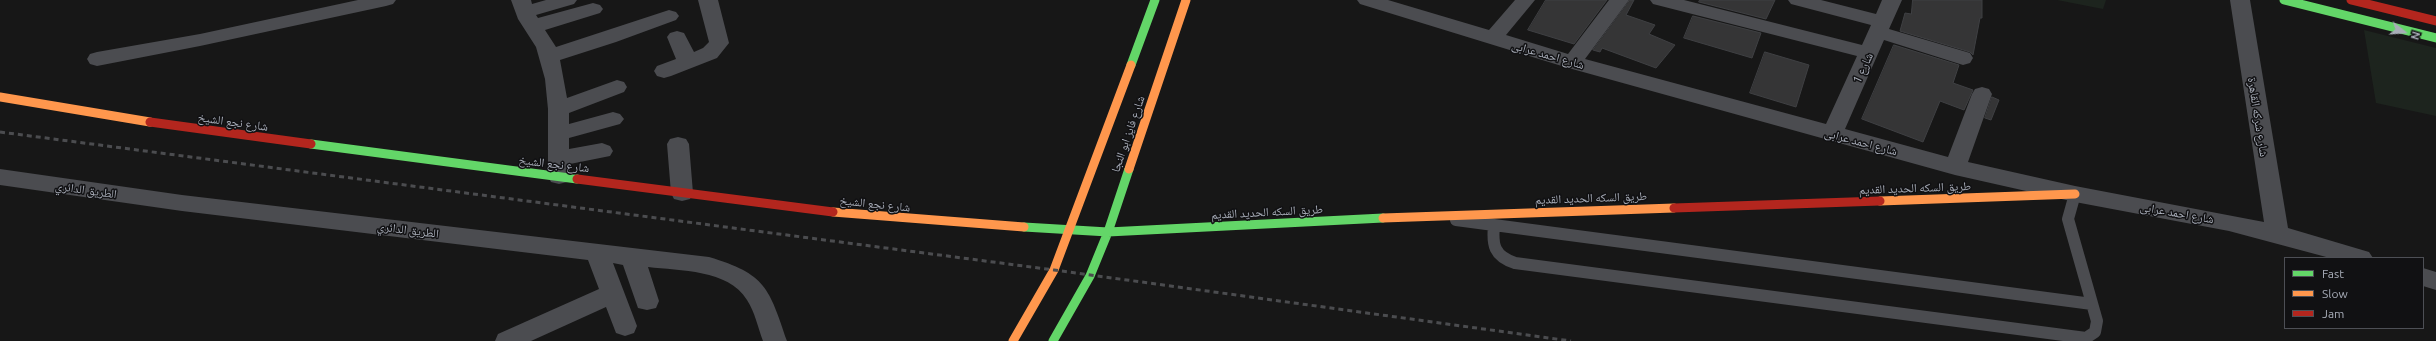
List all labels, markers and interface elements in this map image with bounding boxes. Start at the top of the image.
north arrow [2384,12,2424,52]
text: N [2409,30,2422,41]
street label: شارع احمد عرابى [1510,38,1586,72]
street label: شارع 1 [1850,50,1876,86]
street label: شارع شركه القاهرة [2245,76,2271,158]
street label: شارع فايز ابو النجا [1108,94,1148,174]
street label: شارع نجع الشيخ [197,110,269,134]
street label: شارع احمد عرابى [1823,125,1899,159]
street label: شارع نجع الشيخ [518,153,590,175]
street label: الطريق الدائري [54,179,118,201]
street label: طريق السكه الحديد القديم [1859,179,1971,197]
street label: طريق السكه الحديد القديم [1535,189,1647,207]
street label: شارع نجع الشيخ [839,193,911,215]
street label: شارع احمد عرابى [2139,199,2215,227]
street label: طريق السكه الحديد القديم [1211,202,1323,222]
street label: الطريق الدائري [376,219,440,241]
legend [2284,257,2424,329]
text: Fast [2322,267,2344,280]
text: Slow [2322,287,2348,300]
text: Jam [2322,307,2344,320]

